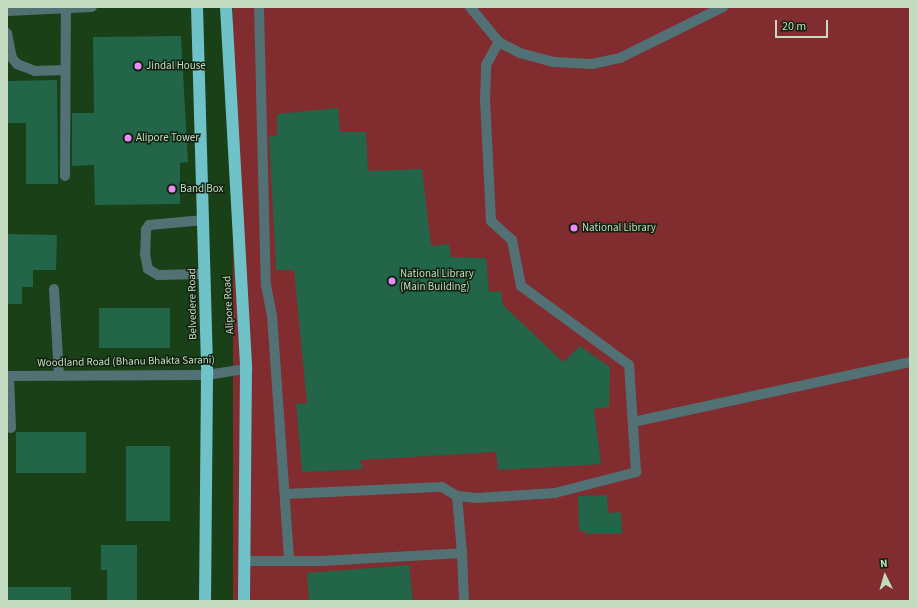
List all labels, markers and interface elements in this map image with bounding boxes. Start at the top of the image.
scale bar [777,12,830,38]
text: 20 m [782,18,806,35]
place label: Jindal House [146,59,206,73]
marker: Jindal House [133,61,143,71]
place label: Alipore Tower [136,131,199,145]
marker: Alipore Tower [123,133,133,143]
place label: Band Box [180,182,223,196]
marker: Band Box [167,184,177,194]
place label: National Library [582,221,656,235]
marker: National Library [569,223,579,233]
street label: Belvedere Road [186,268,200,340]
place label: National Library (Main Building) [400,268,474,294]
street label: Alipore Road [221,275,237,335]
marker: National Library (Main Building) [387,276,397,286]
street label: Woodland Road (Bhanu Bhakta Sarani) [37,354,215,370]
north arrow [865,556,905,596]
text: N [880,556,888,571]

